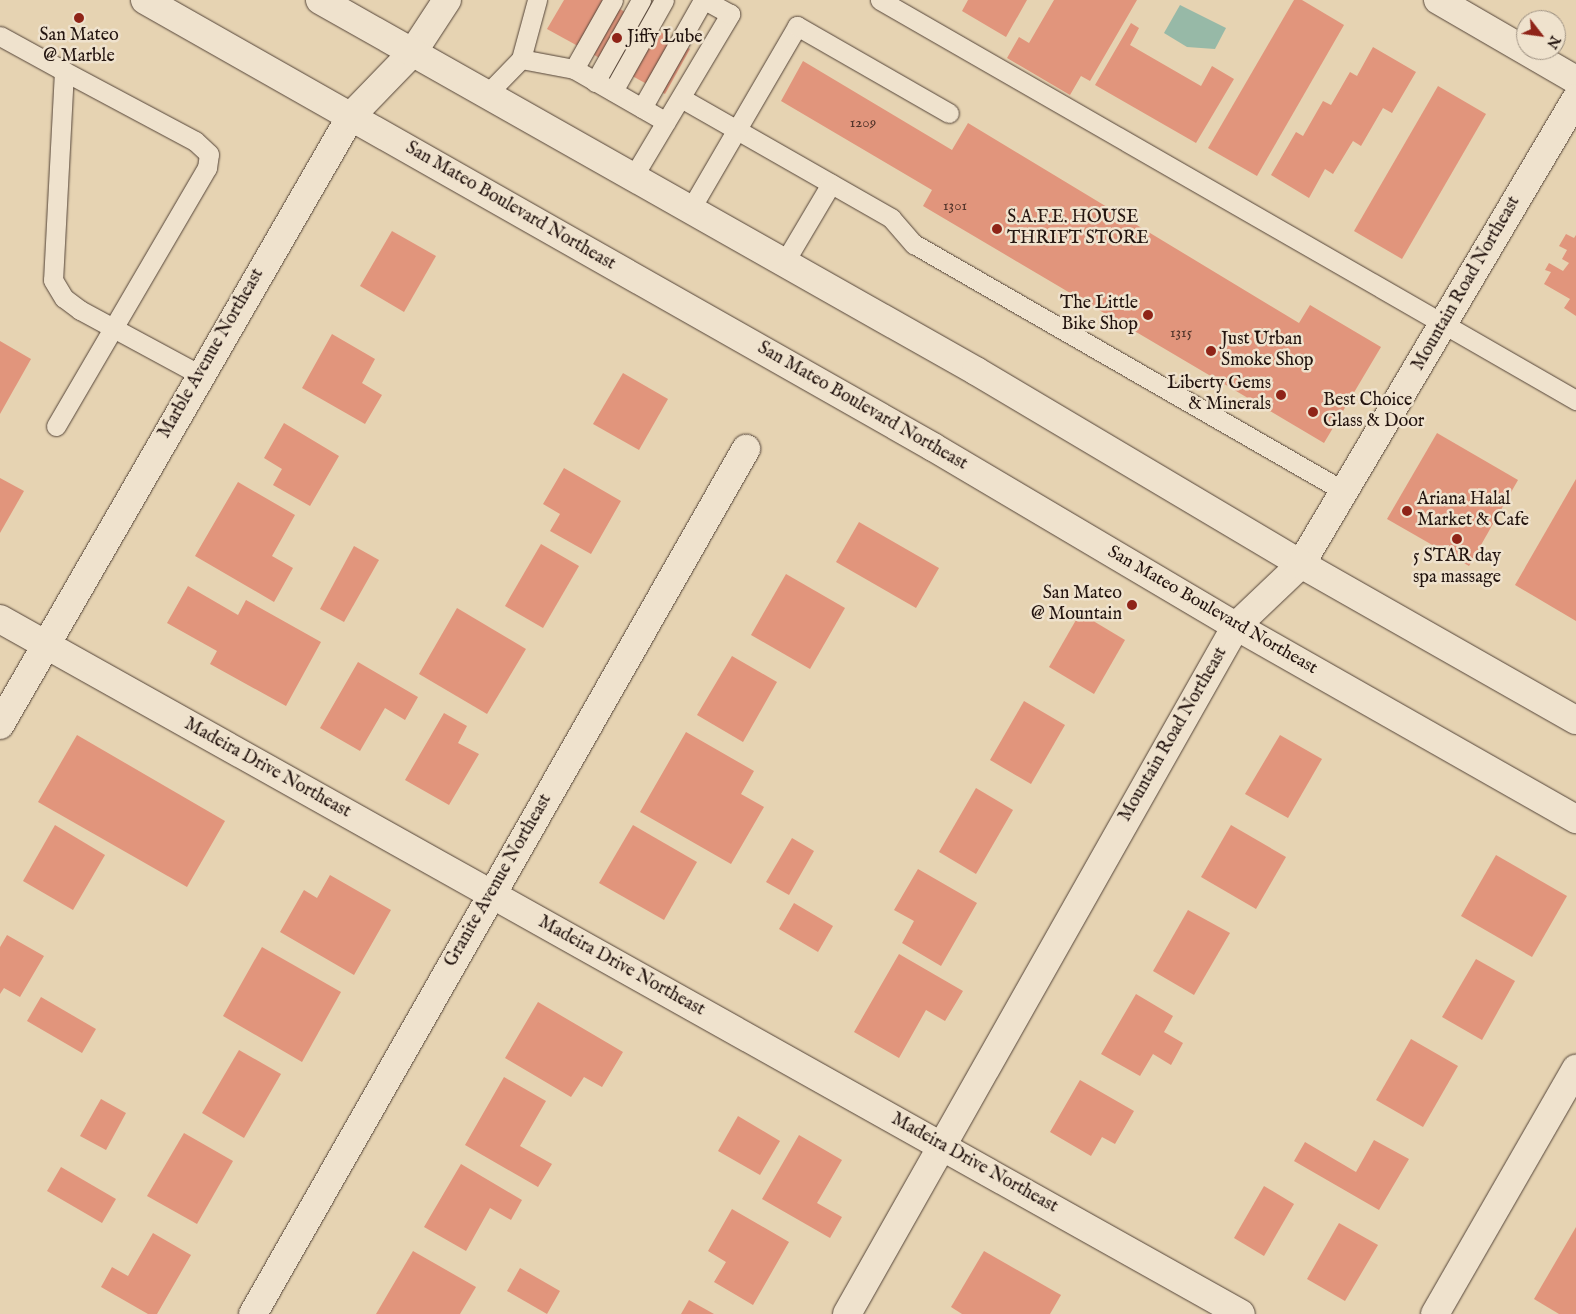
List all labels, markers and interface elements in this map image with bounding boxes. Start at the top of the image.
north arrow [1516,10,1566,60]
marker: San Mateo @ Marble [73,12,85,24]
place label: San Mateo @ Marble [39,26,119,68]
place label: Jiffy Lube [627,27,703,49]
marker: Jiffy Lube [611,32,623,44]
text: N [1542,32,1564,52]
house number: 1209 [850,114,876,132]
street label: San Mateo Boulevard Northeast [401,138,619,276]
street label: Mountain Road Northeast [1408,193,1526,375]
house number: 1301 [943,197,967,215]
place label: S.A.F.E. HOUSE THRIFT STORE [1007,208,1149,250]
marker: S.A.F.E. HOUSE THRIFT STORE [991,223,1003,235]
street label: Marble Avenue Northeast [155,265,269,443]
place label: The Little Bike Shop [1060,294,1138,336]
marker: The Little Bike Shop [1142,309,1154,321]
house number: 1315 [1170,324,1192,342]
place label: Just Urban Smoke Shop [1221,330,1314,372]
street label: San Mateo Boulevard Northeast [753,338,971,476]
marker: Just Urban Smoke Shop [1205,345,1217,357]
place label: Liberty Gems & Minerals [1167,374,1271,416]
marker: Liberty Gems & Minerals [1275,389,1287,401]
place label: Best Choice Glass & Door [1323,391,1424,434]
marker: Best Choice Glass & Door [1307,406,1319,418]
place label: Ariana Halal Market & Cafe [1417,490,1529,532]
marker: Ariana Halal Market & Cafe [1401,505,1413,517]
marker: 5 STAR day spa massage [1451,533,1463,545]
street label: San Mateo Boulevard Northeast [1103,542,1321,680]
place label: 5 STAR day spa massage [1413,547,1501,590]
place label: San Mateo @ Mountain [1031,584,1122,626]
marker: San Mateo @ Mountain [1126,599,1138,611]
street label: Mountain Road Northeast [1115,644,1233,826]
street label: Madeira Drive Northeast [180,714,354,824]
street label: Granite Avenue Northeast [441,791,557,971]
street label: Madeira Drive Northeast [534,912,708,1022]
street label: Madeira Drive Northeast [887,1109,1061,1219]

